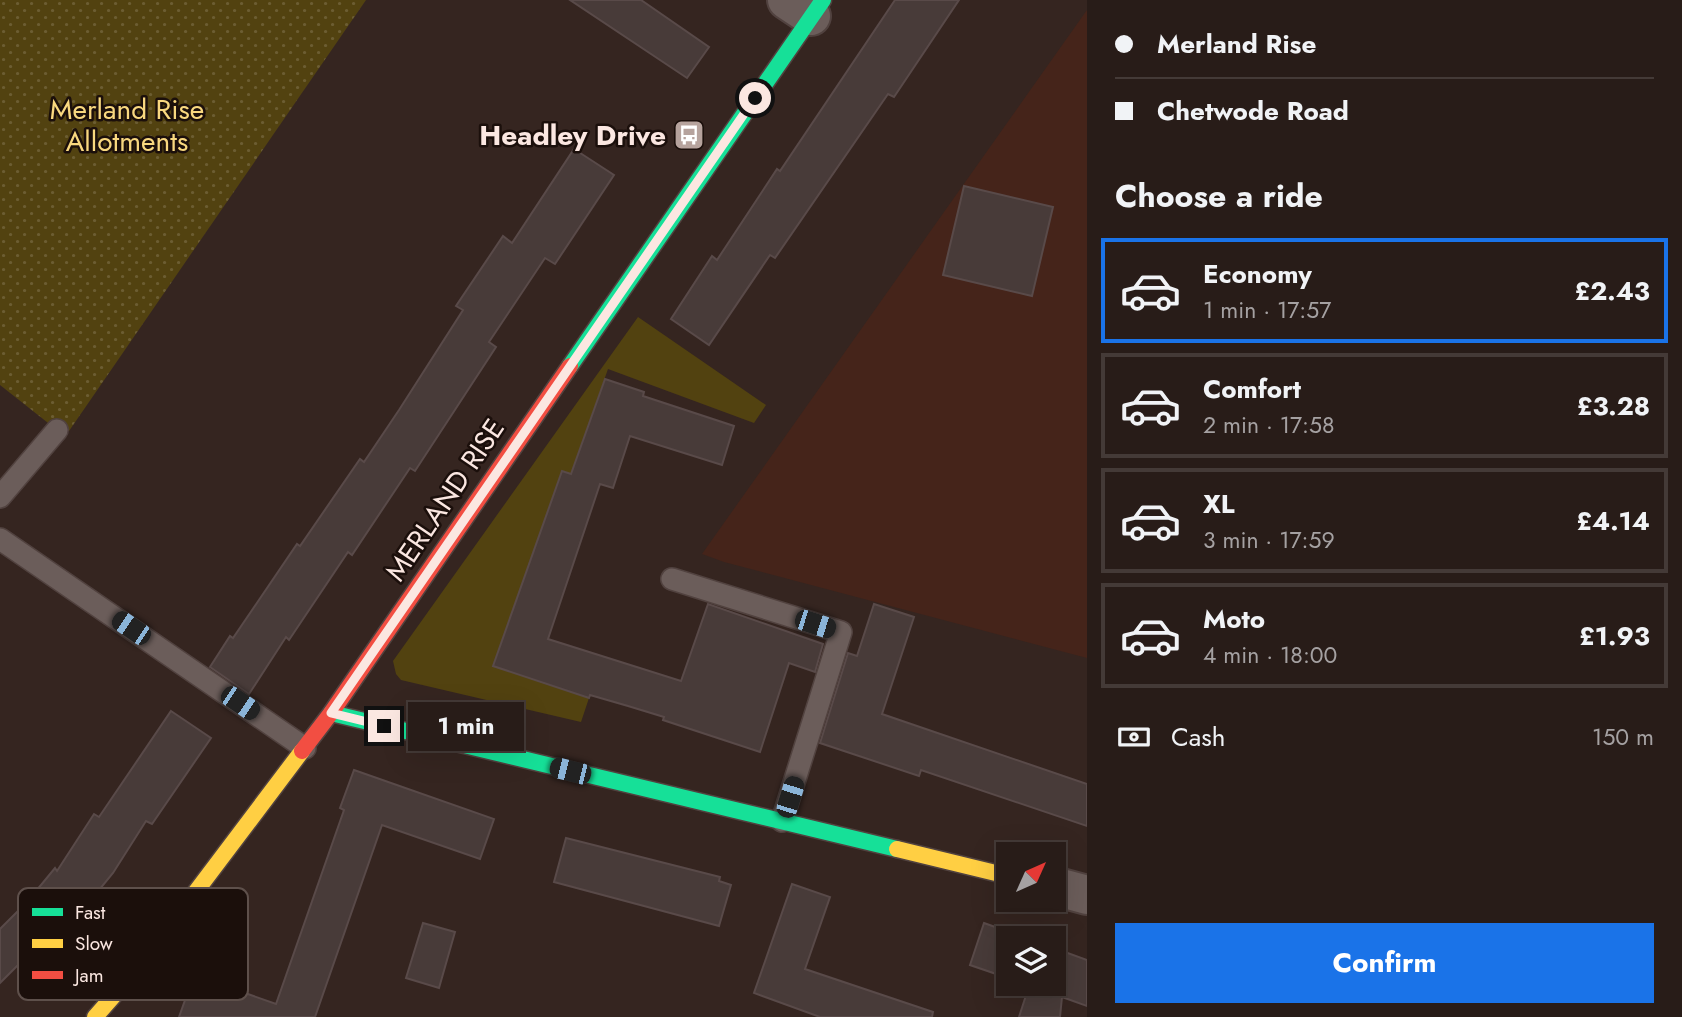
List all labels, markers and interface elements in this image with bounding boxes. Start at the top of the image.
text: Merland Rise [1157,25,1316,63]
route start [739,82,771,114]
park label: Merland Rise Allotments [50,89,204,162]
text: Chetwode Road [1157,92,1349,130]
place label: Headley Drive [479,115,666,156]
bus stop icon: Headley Drive [672,118,706,152]
text: Choose a ride [1115,173,1323,219]
text: Economy [1203,255,1312,293]
icon: car [1119,259,1182,322]
text: £2.43 [1574,272,1650,310]
text: 1 min · 17:57 [1203,293,1331,327]
text: Comfort [1203,370,1301,408]
icon: car [1119,374,1182,437]
text: £3.28 [1577,387,1650,425]
text: 2 min · 17:58 [1203,408,1335,442]
street label: MERLAND RISE [375,411,515,589]
text: XL [1203,485,1235,523]
icon: car [1119,489,1182,552]
text: £4.14 [1576,502,1650,540]
text: 3 min · 17:59 [1203,523,1335,557]
text: Moto [1203,600,1265,638]
icon: car [1119,604,1182,667]
car [108,608,155,648]
car [792,608,839,640]
text: £1.93 [1579,617,1650,655]
text: 4 min · 18:00 [1203,638,1337,672]
car [217,683,264,723]
callout: 1 min [408,702,524,750]
text: 1 min [437,709,495,743]
route end [368,710,400,742]
icon: cash [1115,718,1153,756]
text: Cash [1171,718,1225,756]
text: 150 m [1592,720,1654,754]
car [548,756,593,786]
car [774,774,807,820]
north arrow [996,842,1066,912]
map controls [996,842,1066,996]
legend [18,888,248,1000]
text: Fast [75,899,106,926]
button: Confirm [1115,923,1654,1003]
button: layers [996,926,1066,996]
text: Slow [75,930,113,957]
text: Jam [72,962,104,989]

